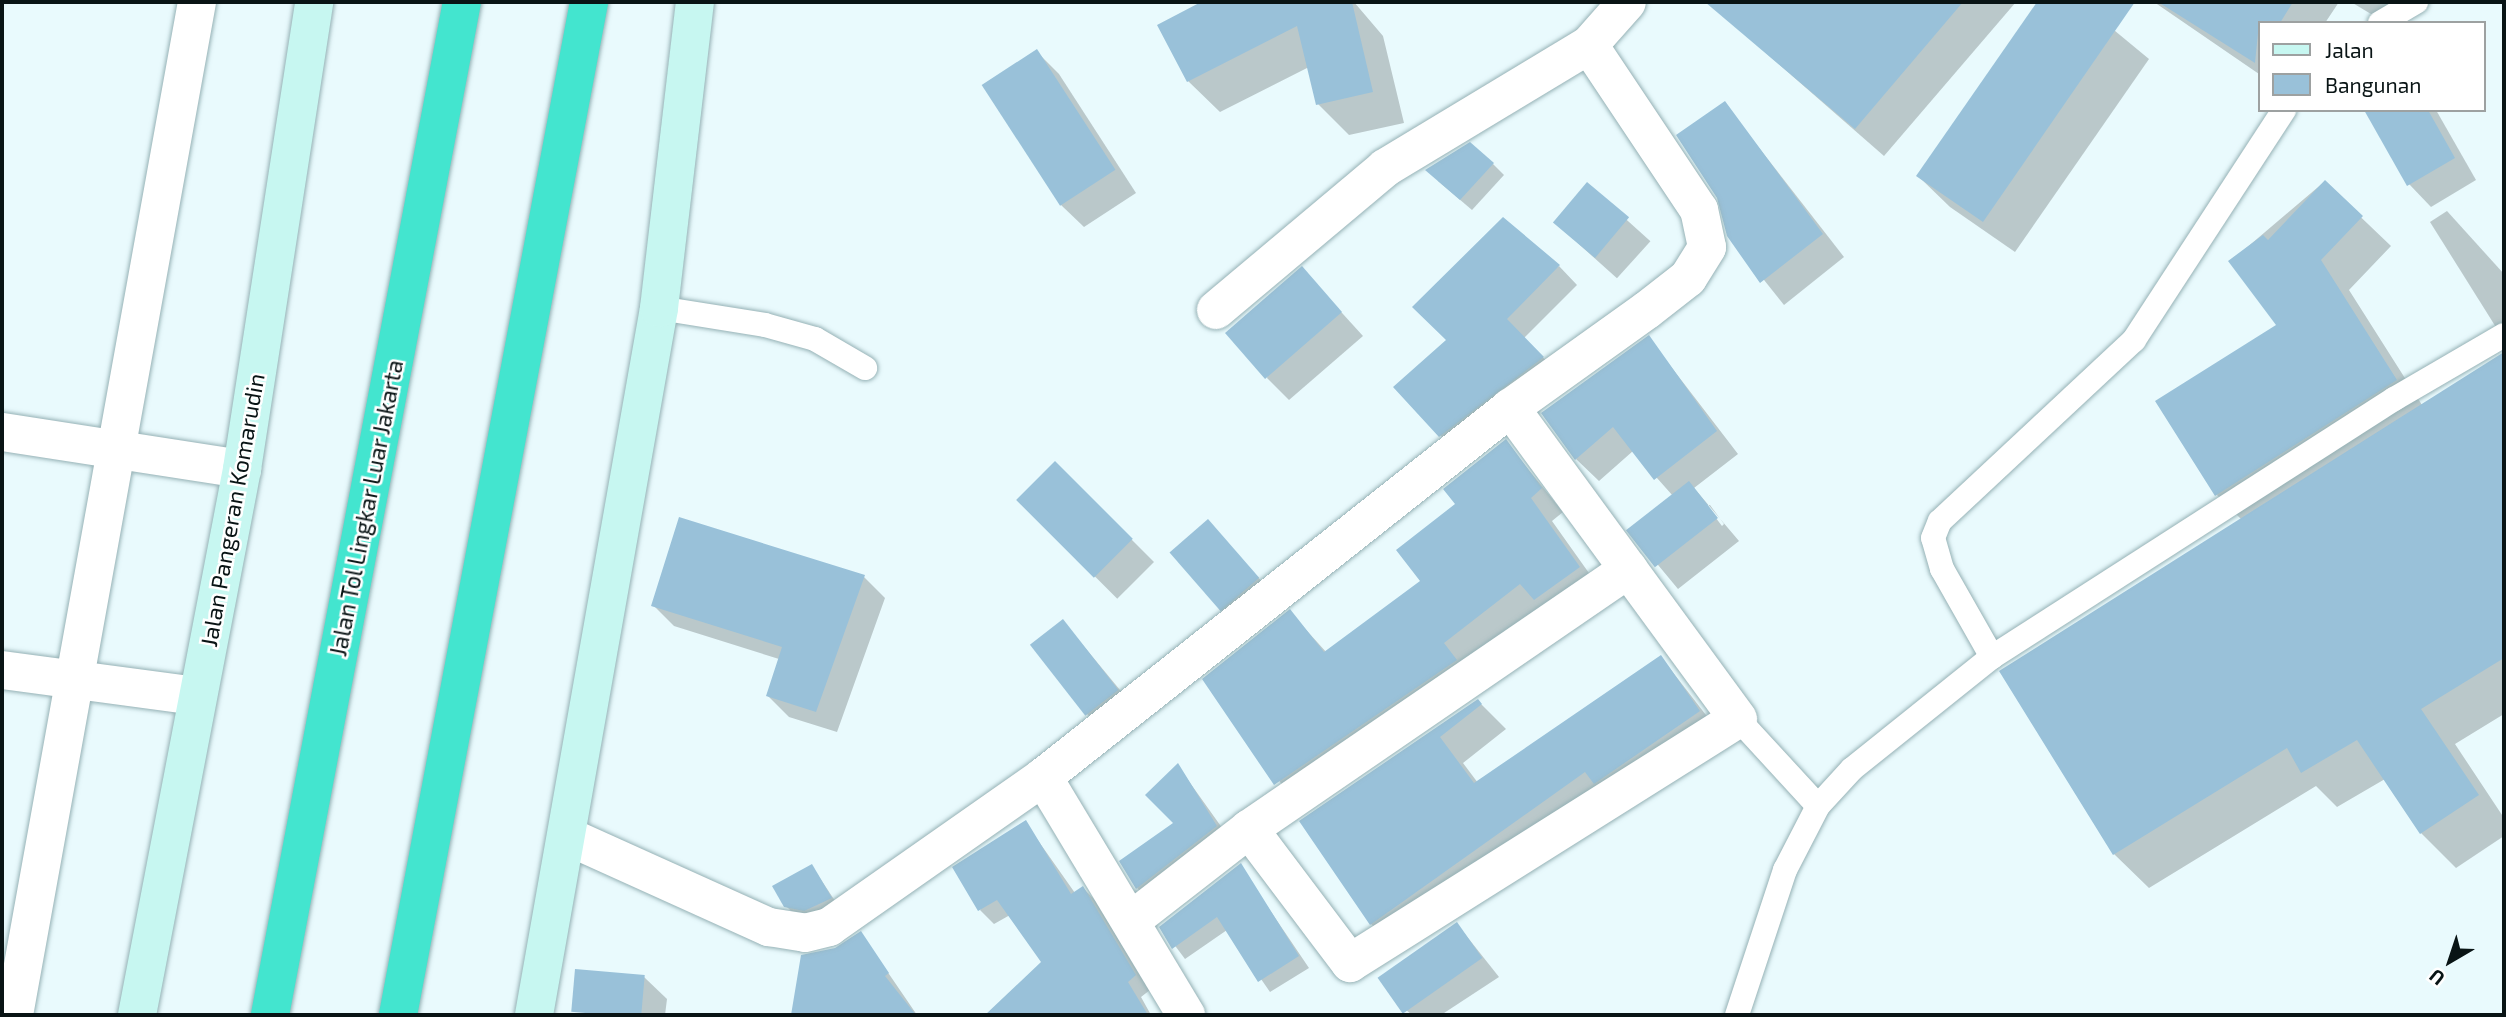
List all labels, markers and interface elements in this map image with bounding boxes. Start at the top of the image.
legend [2258,21,2485,112]
text: Jalan [2325,37,2374,62]
text: Bangunan [2325,72,2421,97]
street label: Jalan Tol Lingkar Luar Jakarta [323,356,409,660]
street label: Jalan Pangeran Komarudin [194,371,270,649]
north arrow [2415,926,2485,996]
text: U [2424,965,2449,991]

